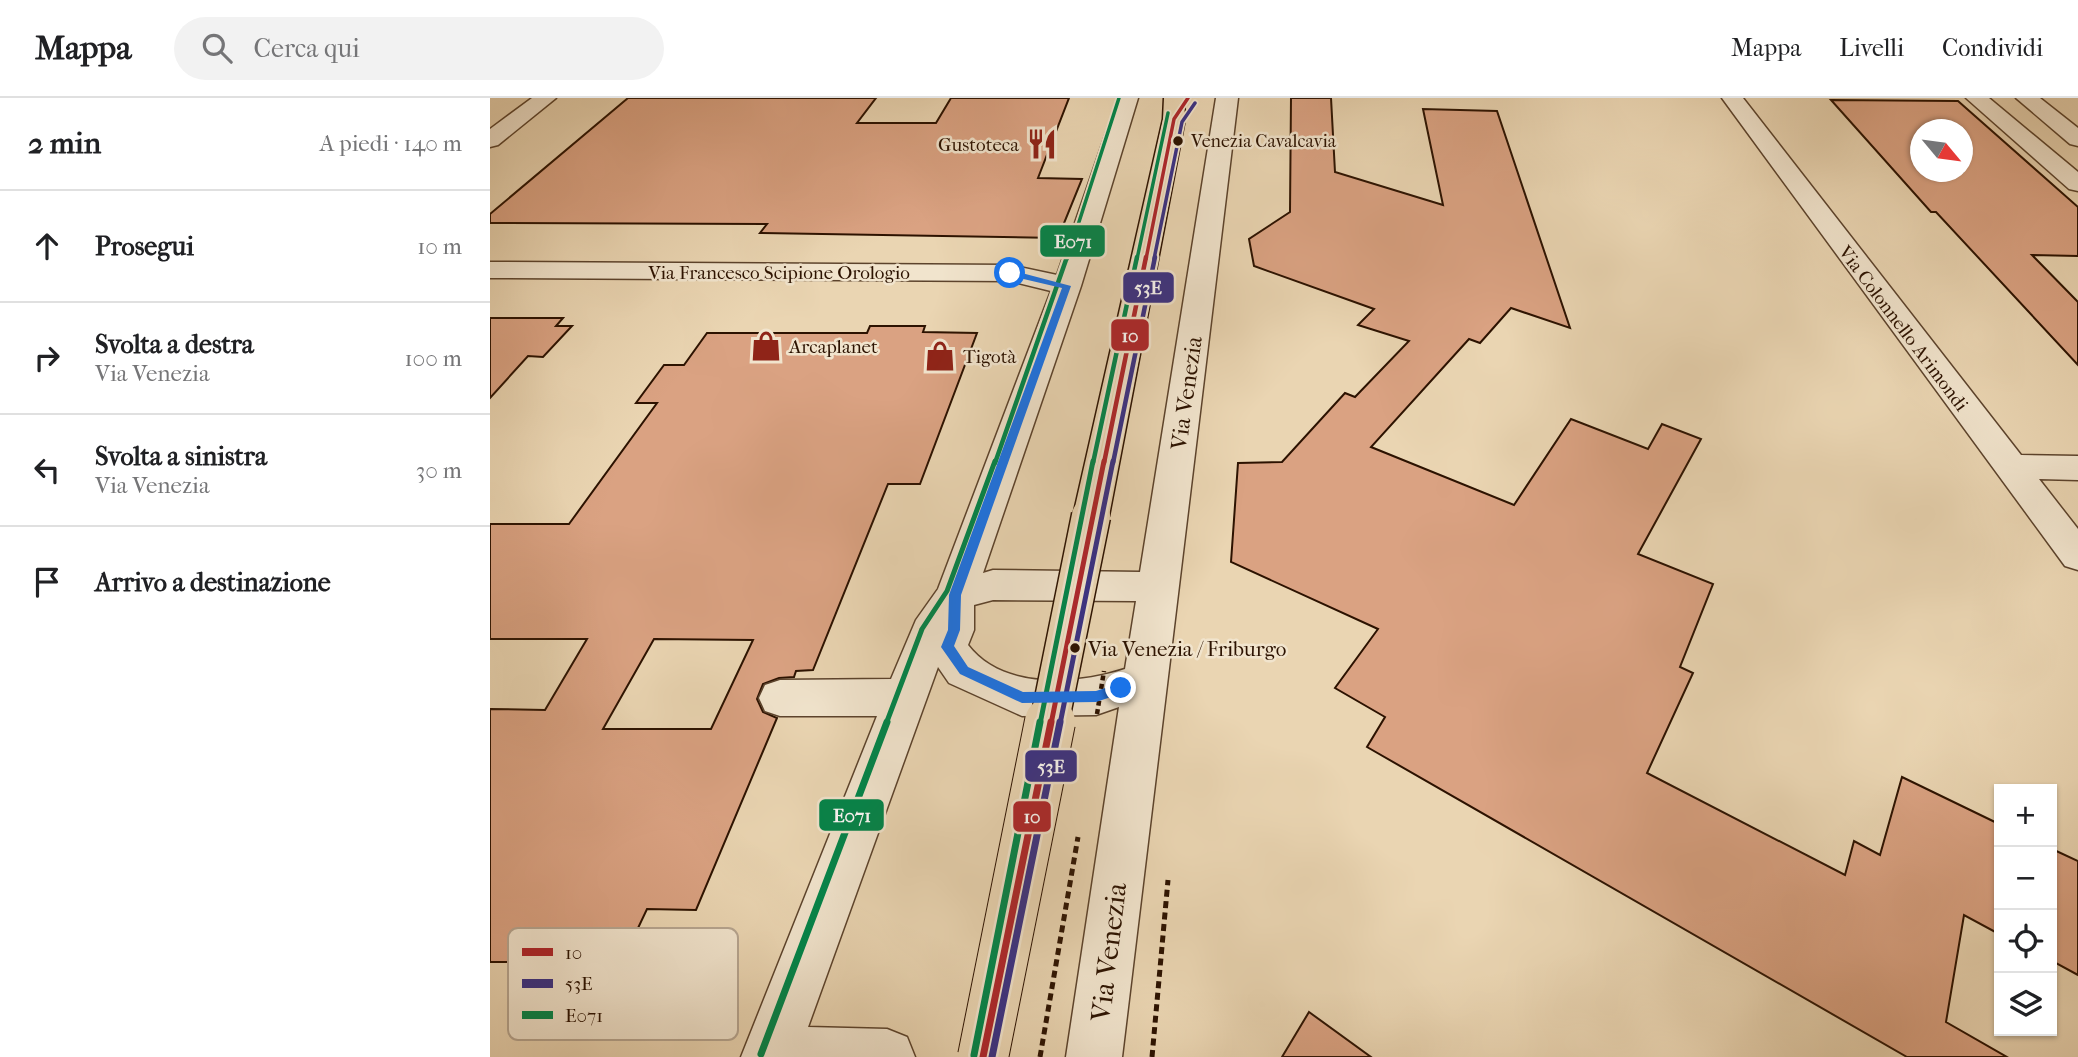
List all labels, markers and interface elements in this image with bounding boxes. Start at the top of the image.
search box [174,17,664,80]
text: Mappa [35,29,132,68]
icon: search [198,29,236,67]
text: Cerca qui [254,33,360,64]
text: Mappa [1731,34,1801,62]
text: Livelli [1839,34,1904,62]
text: Condividi [1942,34,2043,62]
north arrow [1910,119,1973,182]
text: 2 min [28,126,101,161]
restaurant icon: Gustoteca [1025,127,1059,161]
text: A piedi · 140 m [319,130,462,157]
place label: Venezia Cavalcavia [1190,131,1337,152]
place label: Gustoteca [938,134,1019,156]
marker: Venezia Cavalcavia [1171,134,1185,148]
line badge: E071 [1039,224,1106,258]
icon: ahead [28,227,66,265]
text: Prosegui [95,231,194,262]
text: E071 [1054,231,1092,253]
text: 10 m [417,233,462,260]
street label: Via Colonnello Arimondi [1833,241,1973,416]
route start [994,257,1025,288]
street label: Via Francesco Scipione Orologio [647,262,910,284]
line badge: 53E [1122,271,1175,304]
text: 53E [1134,277,1162,299]
line badge: 10 [1110,318,1150,352]
text: 10 [1121,325,1139,347]
text: Svolta a destra [95,329,254,360]
shop icon: Arcaplanet [749,329,783,363]
street label: Via Venezia [1165,334,1208,453]
place label: Arcaplanet [788,336,878,358]
icon: right [28,339,66,377]
shop icon: Tigotà [923,339,957,373]
text: 100 m [404,345,462,372]
place label: Tigotà [963,346,1016,368]
text: Via Venezia [95,360,210,387]
text: Svolta a sinistra [95,441,267,472]
icon: left [28,451,66,489]
text: 30 m [416,457,462,484]
text: Via Venezia [95,472,210,499]
icon: arrive [28,563,66,601]
text: Arrivo a destinazione [95,567,331,598]
place label: Via Venezia / Friburgo [1087,637,1286,661]
marker: Via Venezia / Friburgo [1068,641,1082,655]
route end [1105,672,1136,703]
line badge: 53E [1024,749,1078,783]
text: 53E [1037,756,1065,778]
map controls [1994,784,2057,1036]
button: + [1994,784,2057,847]
line badge: E071 [818,798,885,832]
line badge: 10 [1012,800,1052,833]
text: E071 [833,805,871,827]
text: 10 [1023,806,1041,828]
button: − [1994,847,2057,910]
street label: Via Venezia [1083,880,1133,1024]
button: locate [1994,910,2057,973]
legend [508,928,738,1040]
text: 10 [565,942,582,964]
text: 53E [565,973,593,995]
button: layers [1994,973,2057,1036]
text: E071 [565,1005,603,1027]

